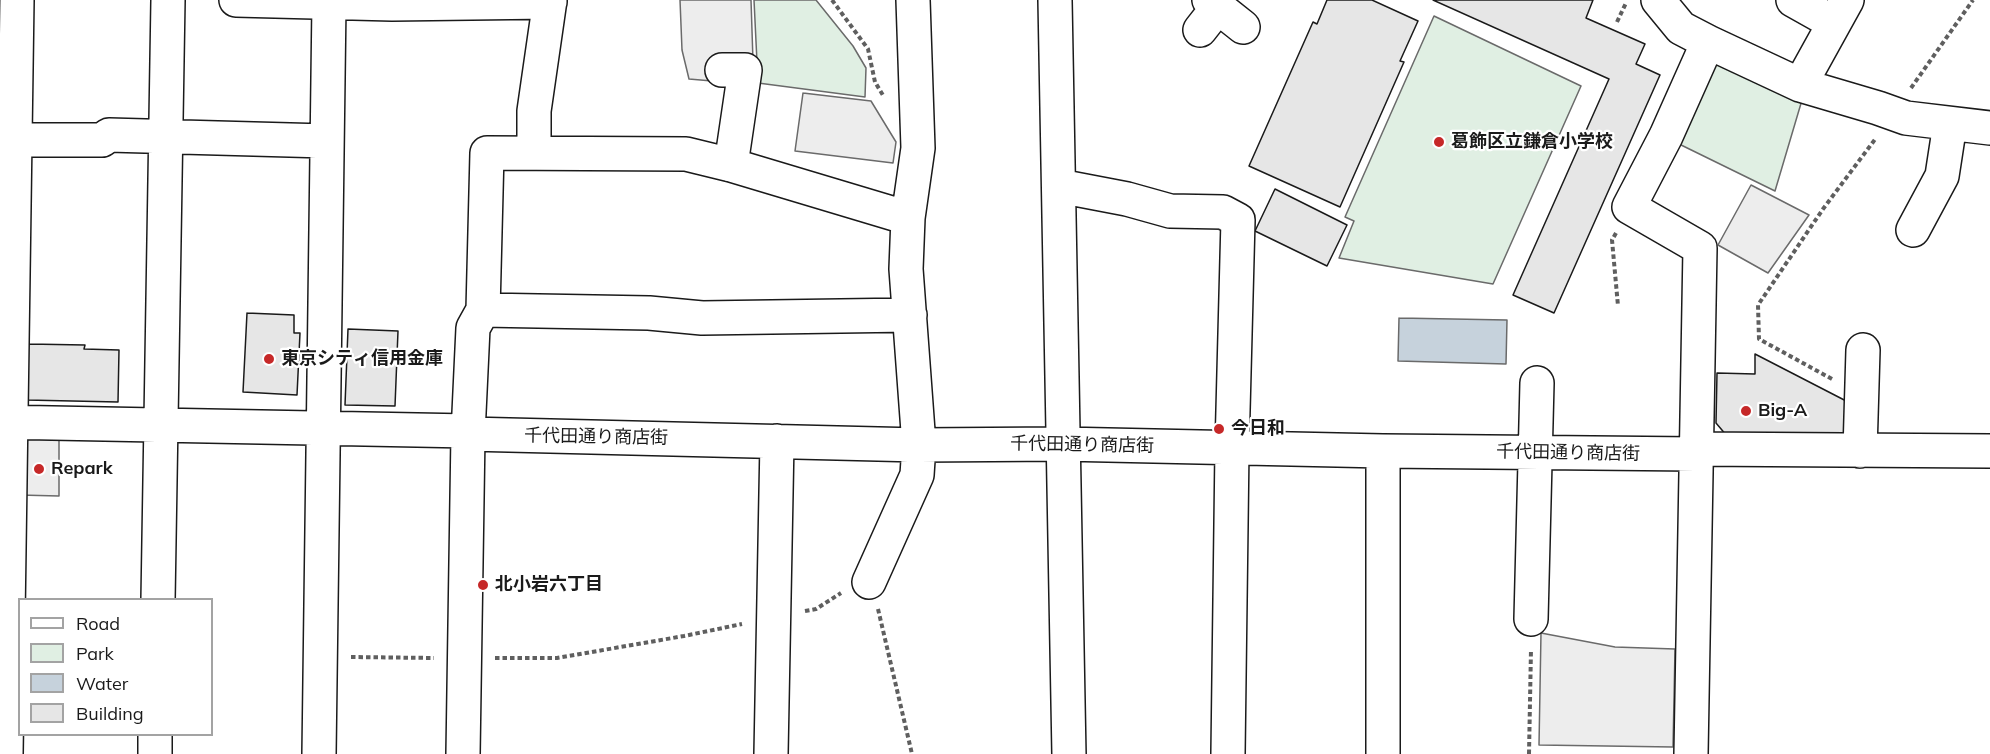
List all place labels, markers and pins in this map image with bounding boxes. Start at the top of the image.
place label: 葛飾区立鎌倉小学校 [1451,131,1613,153]
marker: 葛飾区立鎌倉小学校 [1432,135,1446,149]
place label: 東京シティ信用金庫 [281,348,443,370]
marker: 東京シティ信用金庫 [262,352,276,366]
place label: Big-A [1758,400,1807,422]
marker: Big-A [1739,404,1753,418]
place label: 今日和 [1231,418,1285,440]
marker: 今日和 [1212,422,1226,436]
place label: Repark [51,458,113,480]
marker: Repark [32,462,46,476]
place label: 北小岩六丁目 [495,574,603,596]
marker: 北小岩六丁目 [476,578,490,592]

